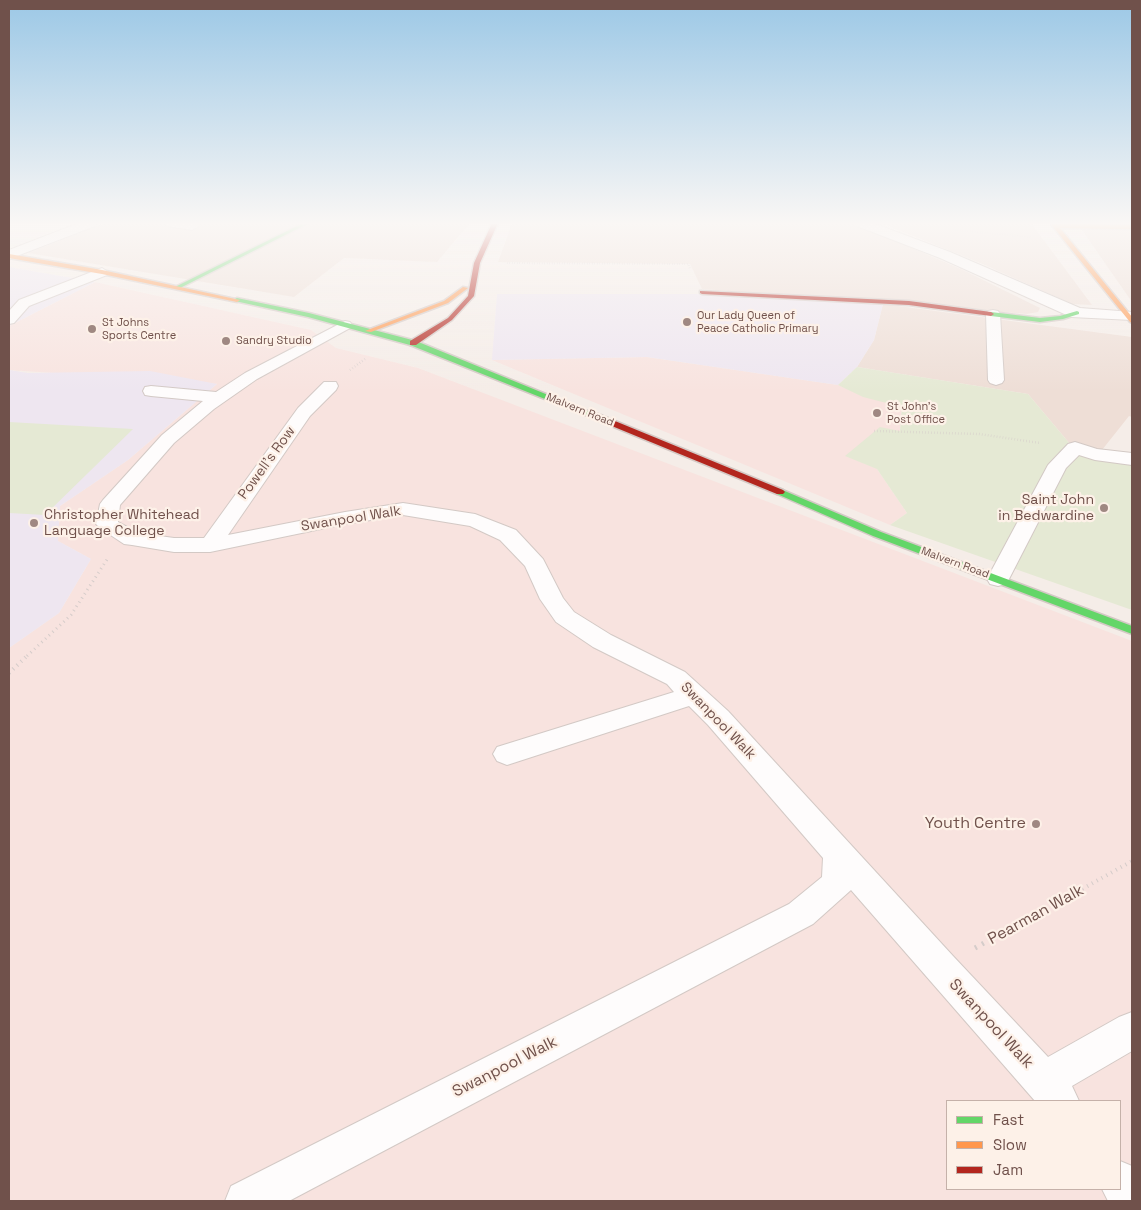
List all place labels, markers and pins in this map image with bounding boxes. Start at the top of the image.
place label: Our Lady Queen of Peace Catholic Primary [697,309,819,335]
place label: St Johns Sports Centre [102,316,176,342]
marker: Our Lady Queen of Peace Catholic Primary [681,316,693,328]
marker: St Johns Sports Centre [86,323,98,335]
place label: Sandry Studio [236,334,312,348]
marker: Sandry Studio [220,335,232,347]
place label: St John's Post Office [887,400,945,426]
marker: St John's Post Office [871,407,883,419]
place label: Saint John in Bedwardine [998,492,1094,524]
marker: Saint John in Bedwardine [1098,502,1110,514]
place label: Christopher Whitehead Language College [44,507,200,540]
marker: Christopher Whitehead Language College [28,517,40,529]
place label: Youth Centre [925,814,1026,834]
marker: Youth Centre [1030,818,1042,830]

